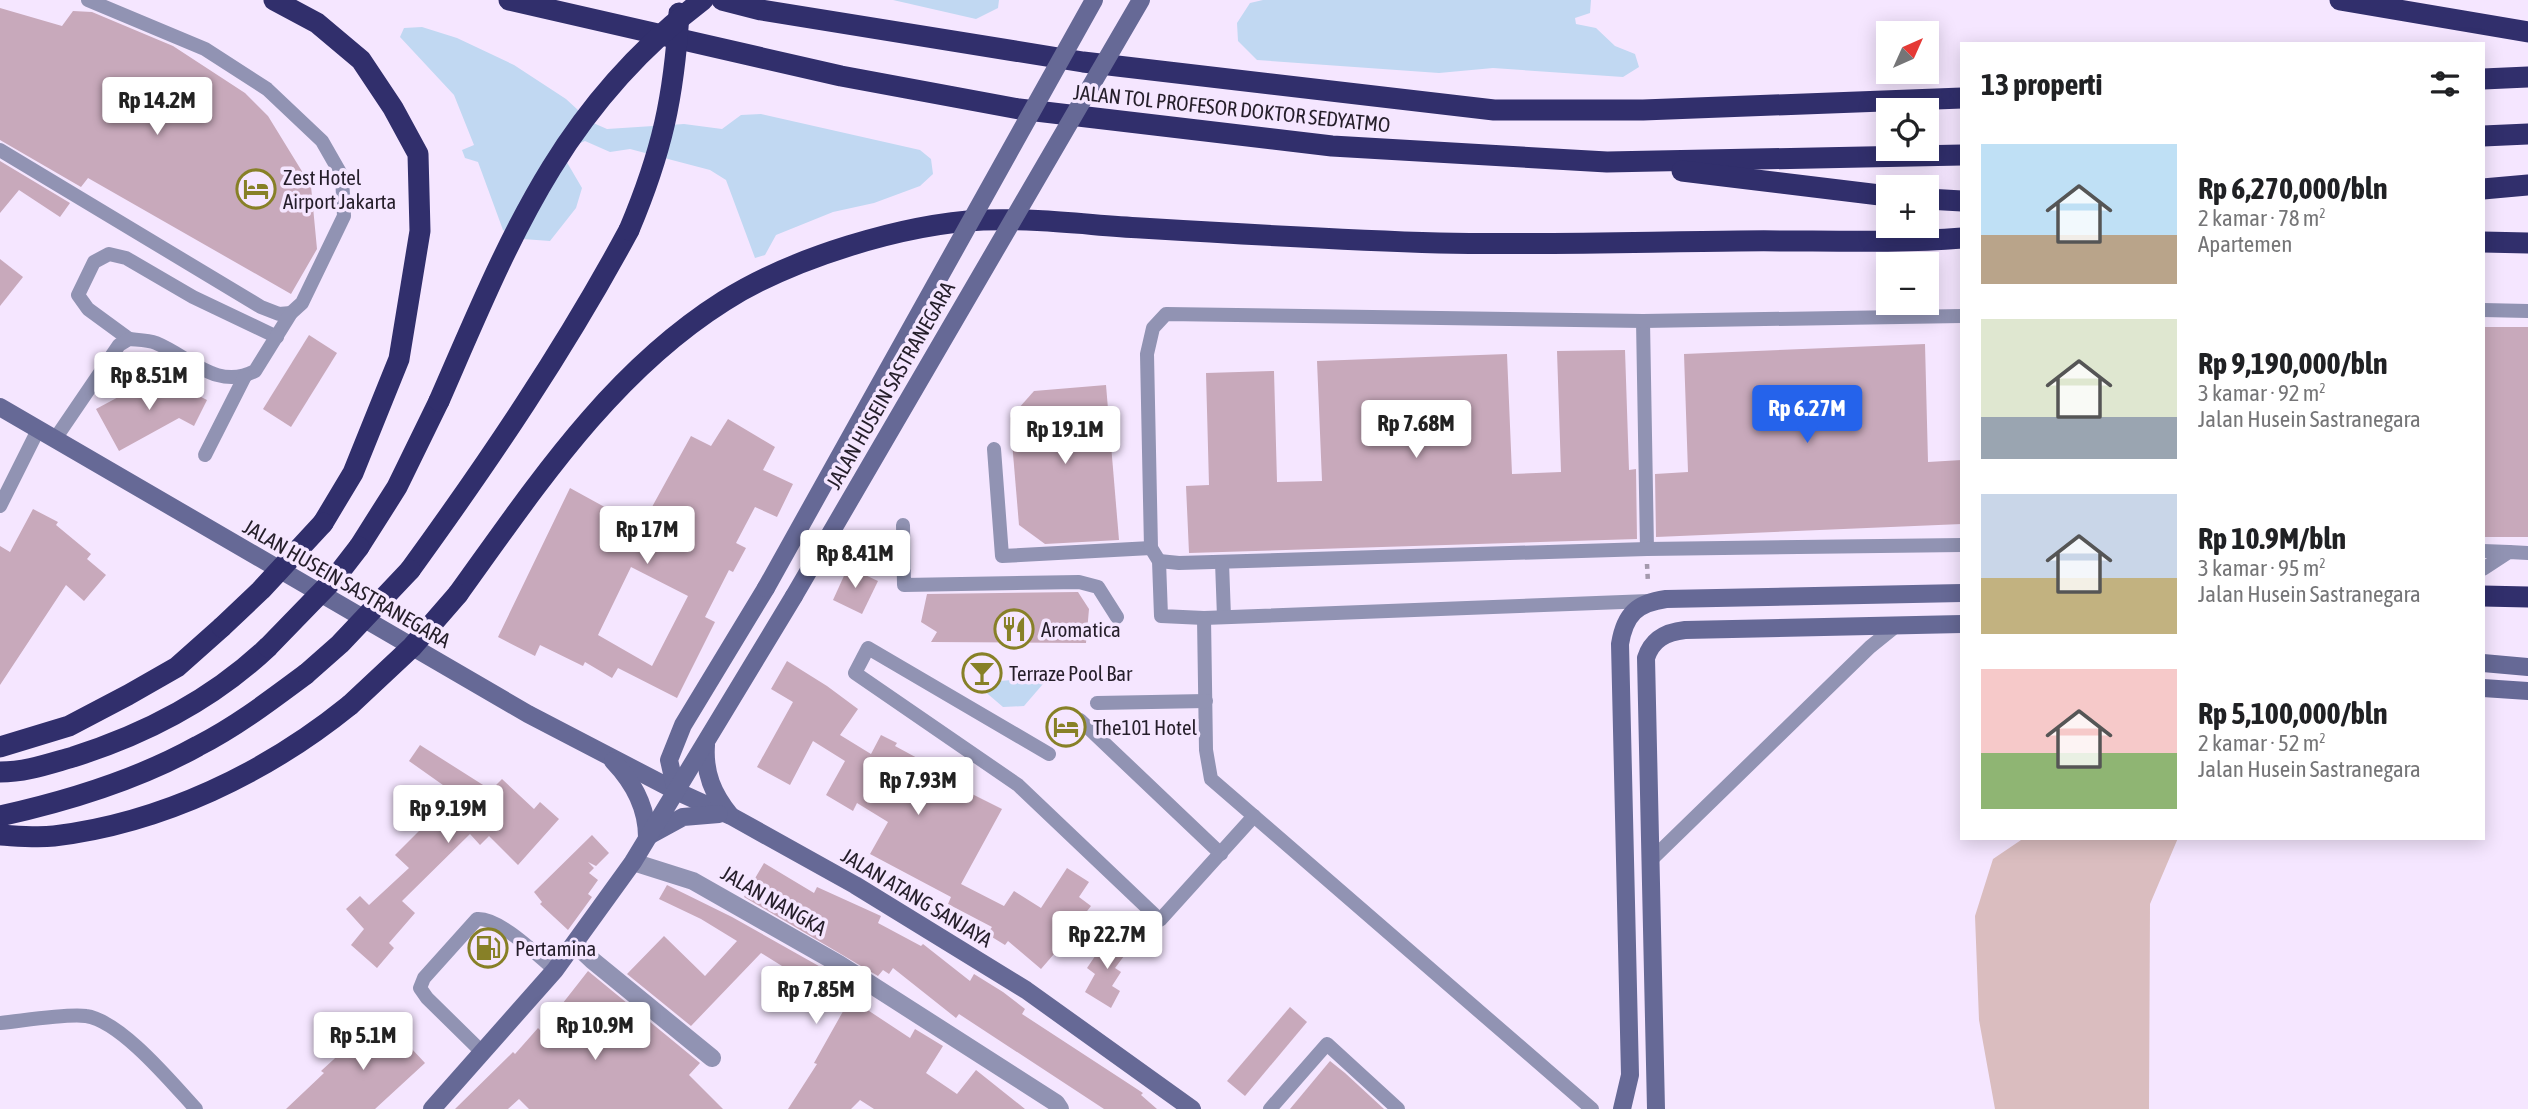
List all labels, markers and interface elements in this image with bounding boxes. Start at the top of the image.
north arrow [1876,21,1939,84]
map controls [1876,21,1939,315]
icon: filters [2426,65,2464,103]
text: 13 properti [1981,67,2102,101]
pin: Rp 14.2M [85,78,229,137]
street label: JALAN TOL PROFESOR DOKTOR SEDYATMO [1072,79,1392,137]
text: Rp 14.2M [118,87,196,113]
button: locate [1876,98,1939,161]
place label: Zest Hotel Airport Jakarta [283,165,396,213]
hotel icon: Zest Hotel Airport Jakarta [235,168,277,210]
text: Rp 6,270,000/bln [2198,171,2388,205]
icon: home [2037,172,2121,256]
button: + [1876,175,1939,238]
text: 2 kamar · 78 m² [2198,205,2326,231]
text: Apartemen [2198,231,2292,257]
button: − [1876,252,1939,315]
street label: JALAN HUSEIN SASTRANEGARA [821,277,960,493]
text: Rp 9,190,000/bln [2198,346,2388,380]
icon: home [2037,347,2121,431]
pin: Rp 8.51M [77,352,221,412]
text: Rp 8.51M [110,362,188,388]
text: 3 kamar · 92 m² [2198,380,2326,406]
pin: Rp 6.27M [1735,386,1879,445]
text: Rp 6.27M [1768,395,1846,421]
pin: Rp 7.68M [1344,400,1488,460]
pin: Rp 19.1M [993,406,1137,466]
text: Jalan Husein Sastranegara [2198,406,2421,432]
text: Rp 7.68M [1377,410,1455,436]
text: Rp 19.1M [1026,416,1104,442]
pin: Rp 17M [590,506,704,566]
street label: JALAN HUSEIN SASTRANEGARA [239,514,455,653]
text: Rp 17M [616,516,678,542]
text: Rp 10.9M/bln [2198,521,2346,555]
icon: home [2037,522,2121,606]
pin: Rp 8.41M [783,530,927,590]
text: Rp 8.41M [816,540,894,566]
text: 3 kamar · 95 m² [2198,555,2326,581]
text: Jalan Husein Sastranegara [2198,581,2421,607]
restaurant icon: Aromatica [993,608,1035,650]
place label: Aromatica [1041,617,1121,641]
bar icon: Terraze Pool Bar [961,652,1003,694]
place label: Terraze Pool Bar [1009,661,1133,685]
text: Rp 5,100,000/bln [2198,696,2388,730]
icon: home [2037,697,2121,781]
hotel icon: The101 Hotel [1045,706,1087,748]
place label: The101 Hotel [1093,715,1197,739]
text: 2 kamar · 52 m² [2198,730,2326,756]
text: Jalan Husein Sastranegara [2198,756,2421,782]
pin: Rp 7.93M [846,758,990,817]
text: Rp 7.93M [879,767,957,793]
pin: Rp 9.19M [376,786,520,845]
text: Rp 9.19M [409,795,487,821]
street label: JALAN ATANG SANJAYA [837,843,997,952]
street label: JALAN NANGKA [717,860,831,940]
pin: Rp 22.7M [1035,912,1179,971]
text: Rp 22.7M [1068,921,1146,947]
fuel station icon: Pertamina [467,927,509,969]
place label: Pertamina [515,936,596,960]
pin: Rp 7.85M [744,967,888,1026]
text: Rp 7.85M [777,976,855,1002]
pin: Rp 10.9M [523,1002,667,1062]
pin: Rp 5.1M [298,1012,428,1072]
text: Rp 10.9M [556,1012,634,1038]
text: Rp 5.1M [330,1022,396,1048]

